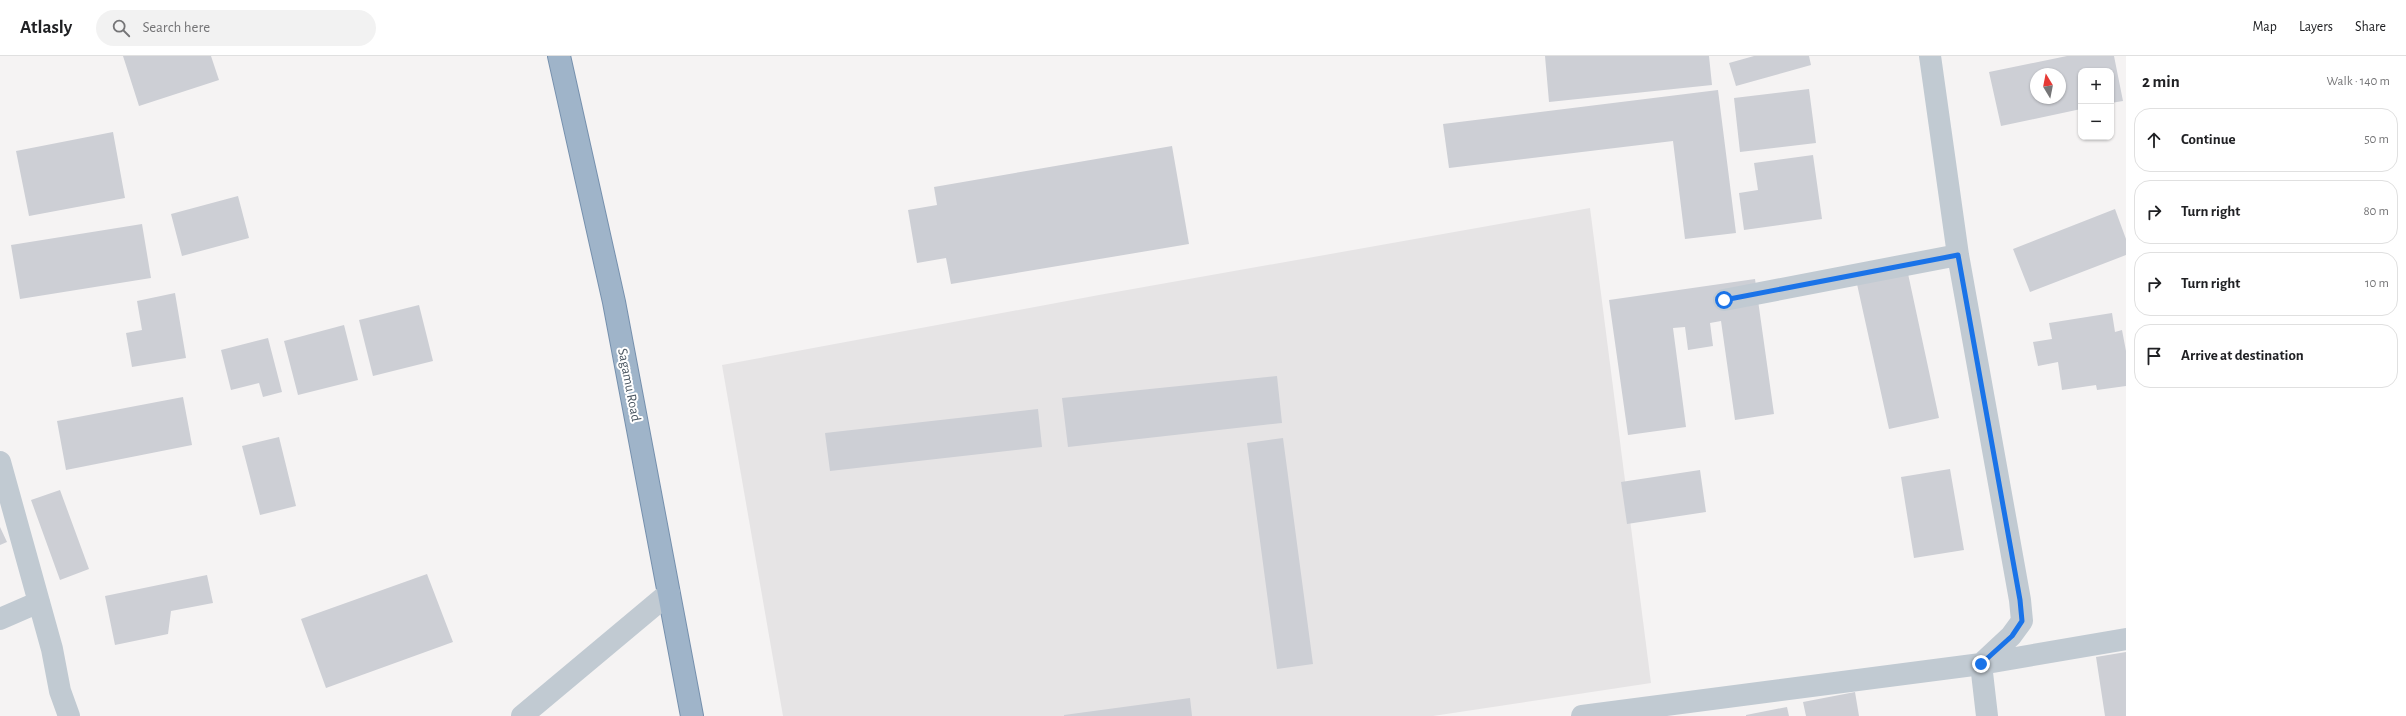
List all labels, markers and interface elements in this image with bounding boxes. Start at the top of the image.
search box [96,10,376,46]
icon: search [110,17,132,39]
text: Atlasly [20,18,72,37]
text: Search here [142,20,210,35]
text: Map [2252,20,2277,34]
text: Layers [2299,20,2333,34]
text: Share [2355,20,2386,34]
north arrow [2030,68,2066,104]
map controls [2078,68,2114,140]
button: + [2078,68,2114,104]
text: 2 min [2142,73,2180,90]
text: Walk · 140 m [2327,75,2390,88]
button: − [2078,104,2114,140]
icon: ahead [2143,129,2165,151]
text: Continue [2181,132,2236,147]
text: 50 m [2364,133,2389,146]
icon: right [2143,201,2165,223]
text: Turn right [2181,204,2240,219]
text: 80 m [2363,205,2389,218]
icon: right [2143,273,2165,295]
text: Turn right [2181,276,2240,291]
text: 10 m [2365,277,2389,290]
route start [1715,291,1733,309]
icon: arrive [2143,345,2165,367]
street label: Sagamu Road [615,347,643,423]
text: Arrive at destination [2181,348,2304,363]
route end [1972,655,1990,673]

